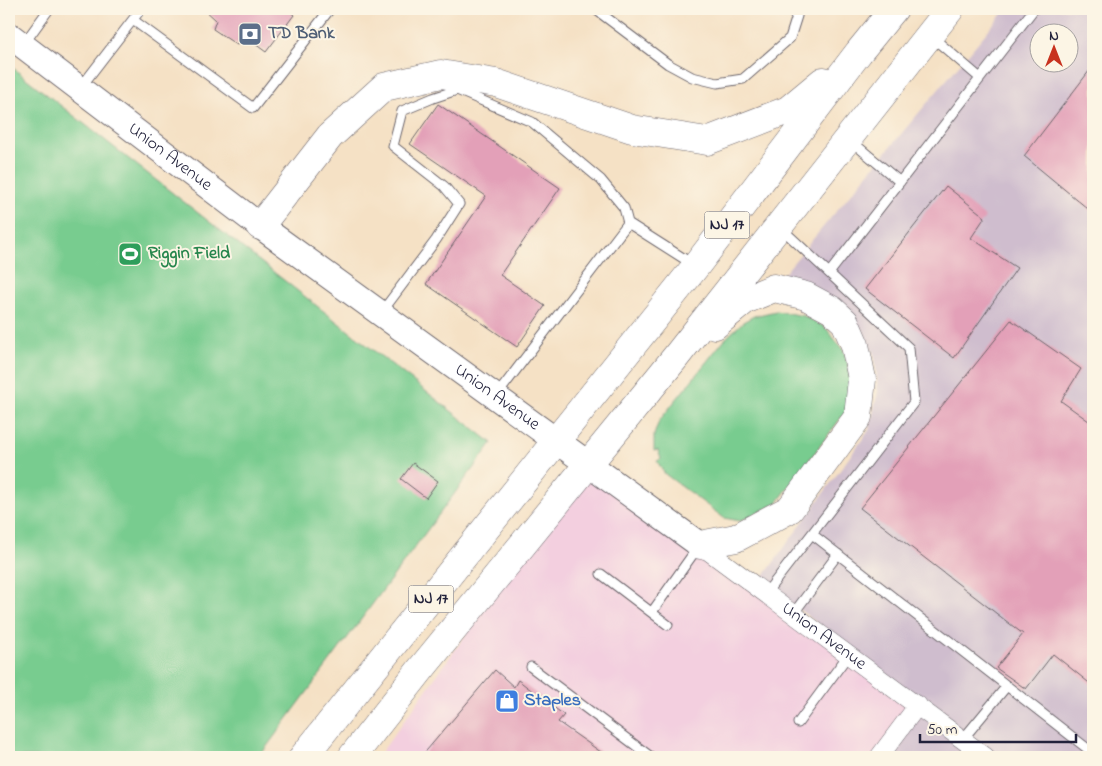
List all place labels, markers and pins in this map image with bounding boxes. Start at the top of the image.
bank icon: TD Bank [237,21,263,47]
place label: TD Bank [268,21,336,47]
sports icon: Riggin Field [117,241,143,267]
place label: Riggin Field [148,241,231,268]
shop icon: Staples [494,688,520,714]
place label: Staples [524,688,581,714]

